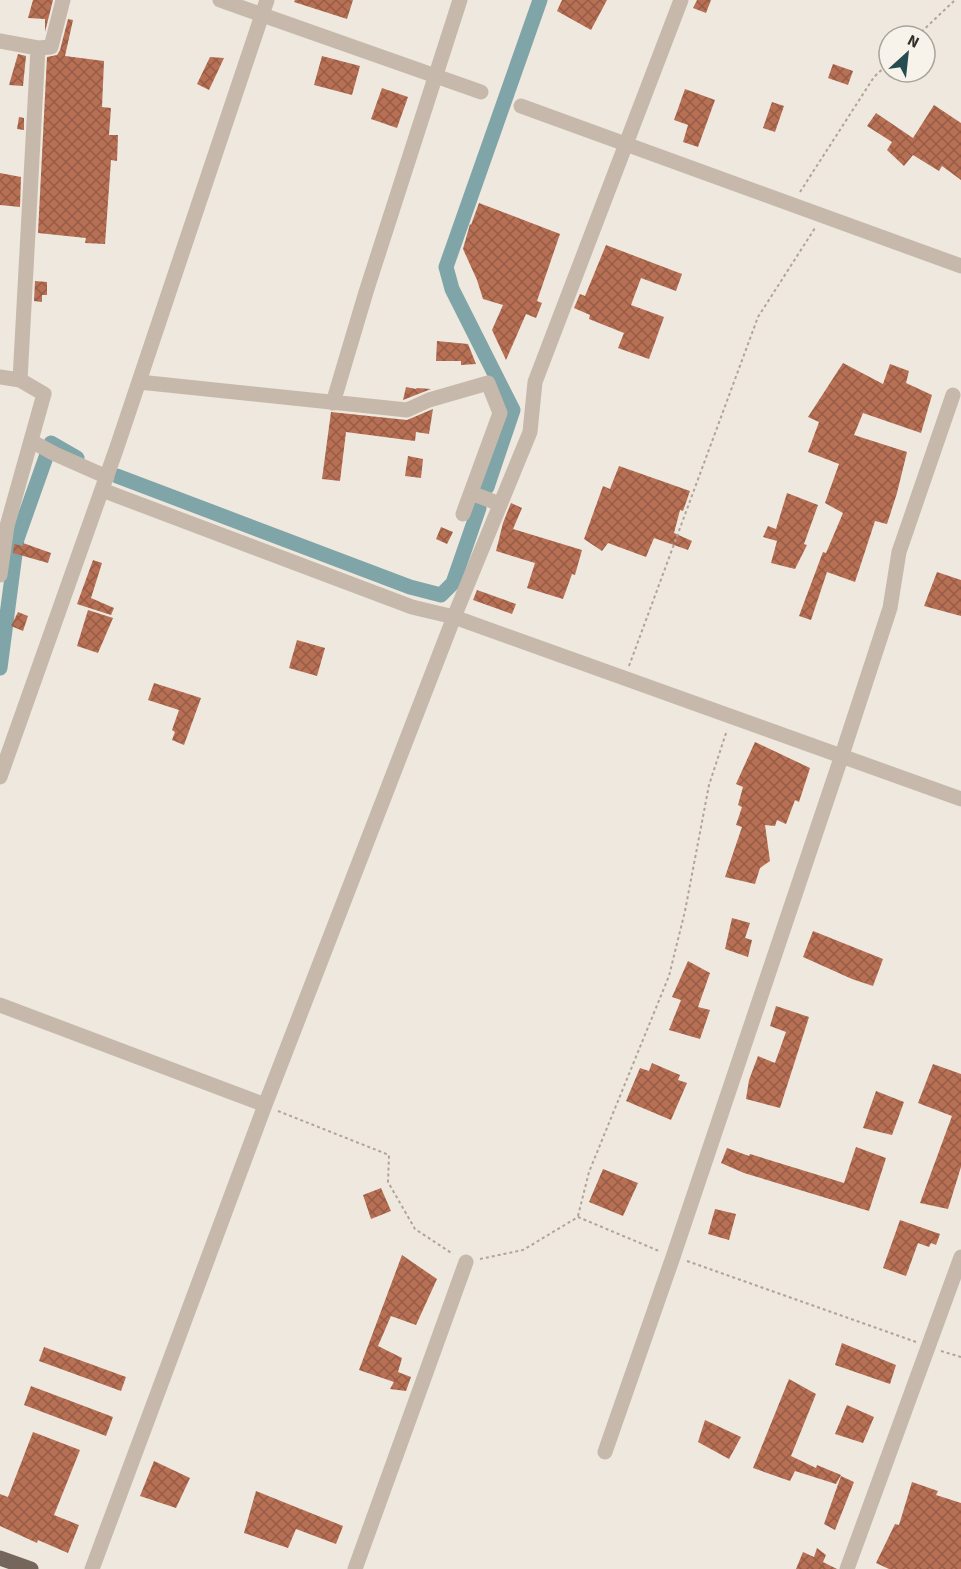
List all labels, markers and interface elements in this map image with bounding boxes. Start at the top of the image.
north arrow [877,24,937,84]
text: N [904,29,923,54]

